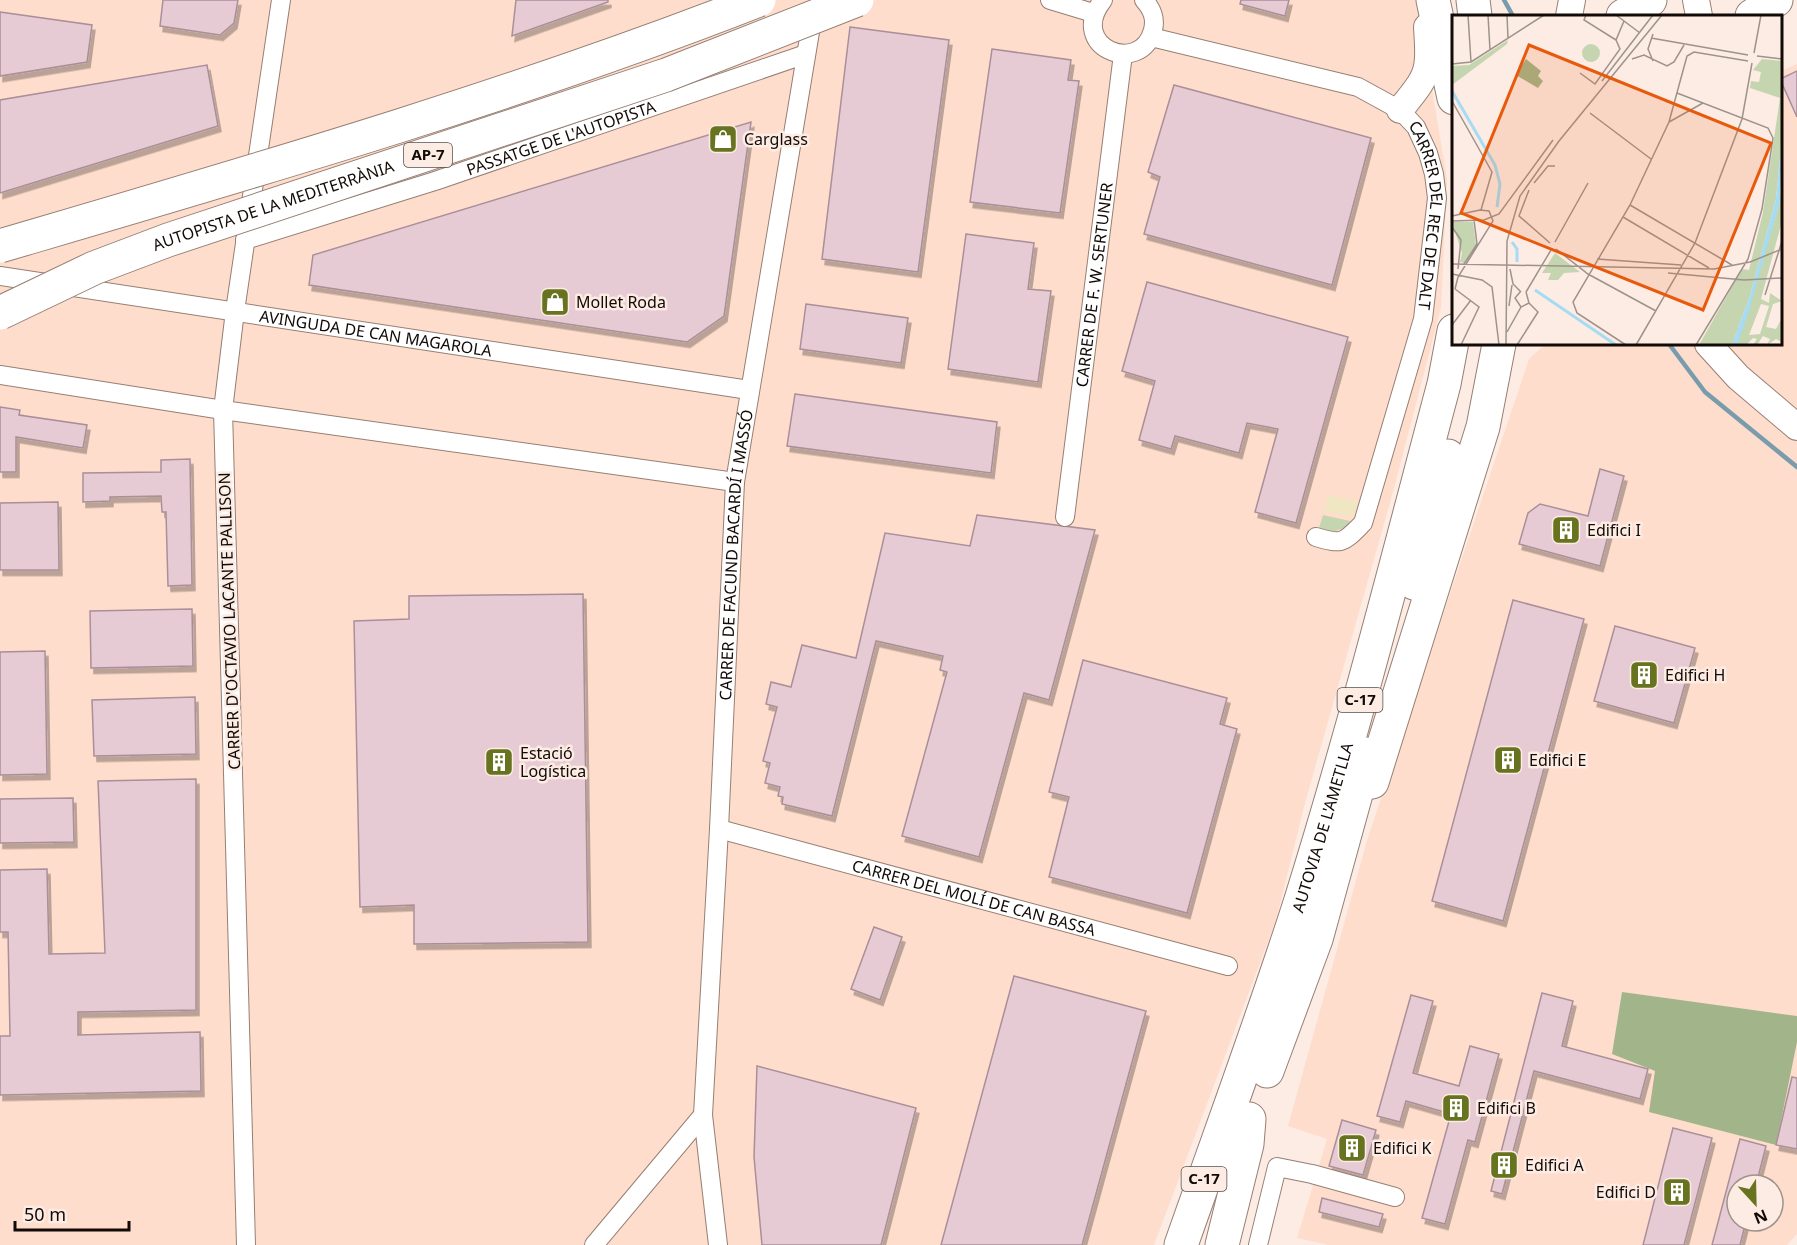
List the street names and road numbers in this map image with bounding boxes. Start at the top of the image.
street label: PASSATGE DE L'AUTOPISTA [463,95,659,180]
street label: CARRER DEL REC DE DALT [1404,115,1448,311]
road number: AP-7 [404,143,452,167]
street label: AUTOPISTA DE LA MEDITERRÀNIA [149,155,397,256]
street label: CARRER DE F. W. SERTUNER [1070,181,1118,388]
street label: AVINGUDA DE CAN MAGAROLA [258,305,494,362]
street label: CARRER DE FACUND BACARDÍ I MASSÓ [714,408,758,701]
street label: CARRER D'OCTAVIO LACANTE PALLISON [213,472,245,770]
road number: C-17 [1338,688,1382,712]
street label: AUTOVIA DE L'AMETLLA [1287,739,1358,915]
street label: CARRER DEL MOLÍ DE CAN BASSA [850,854,1099,941]
road number: C-17 [1182,1167,1226,1191]

